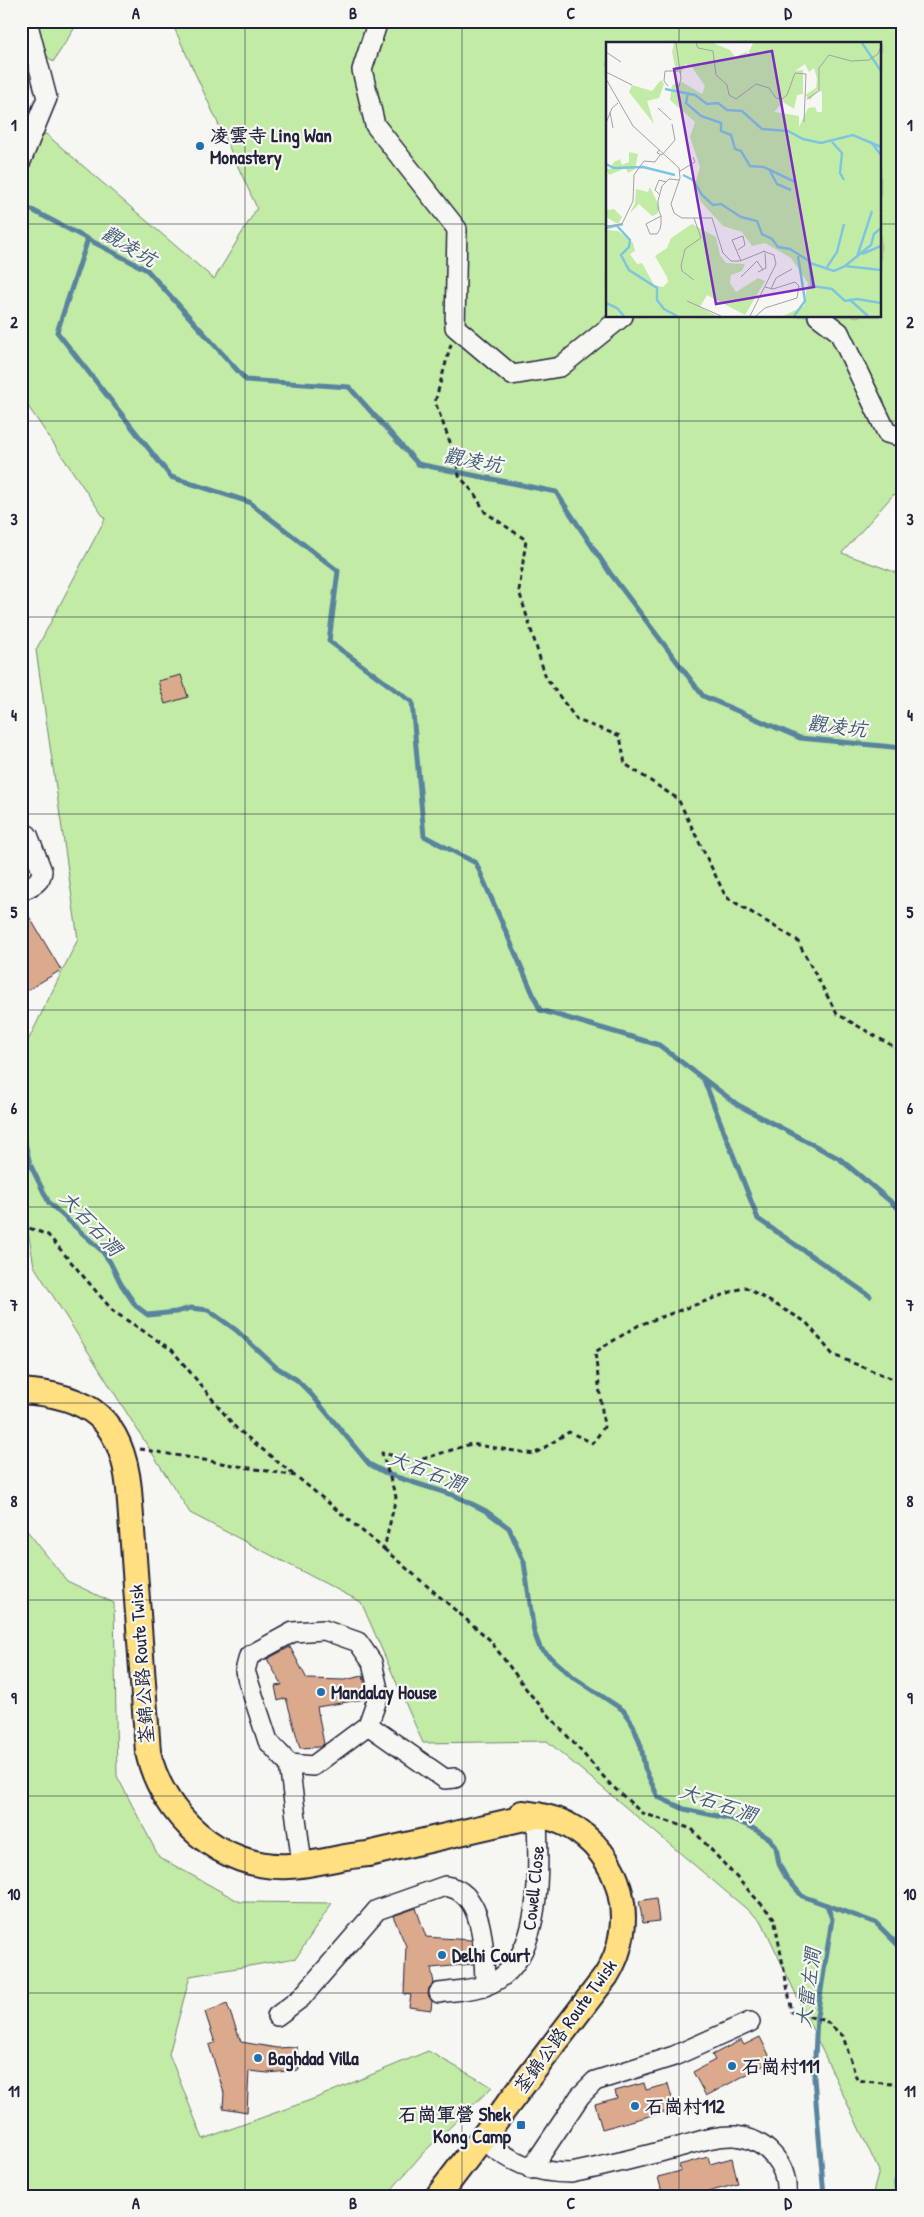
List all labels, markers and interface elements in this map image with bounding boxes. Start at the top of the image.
text: A [132,2,140,24]
text: B [349,2,357,24]
text: C [567,2,576,24]
text: D [784,2,792,24]
inset map [606,42,882,318]
text: 1 [11,114,17,136]
text: 1 [907,114,913,136]
place label: 凌雲寺 Ling Wan Monastery [210,122,332,171]
marker: 凌雲寺 Ling Wan Monastery [194,140,206,152]
water label: 觀凌坑 [97,219,164,274]
text: 2 [10,311,18,333]
text: 2 [906,311,914,333]
water label: 觀凌坑 [441,441,507,479]
text: 3 [10,508,18,530]
text: 3 [906,508,914,530]
text: 4 [11,704,17,726]
text: 4 [907,704,913,726]
water label: 觀凌坑 [806,708,870,743]
text: 5 [11,901,18,923]
text: 5 [907,901,914,923]
text: 6 [11,1097,18,1119]
text: 6 [907,1097,914,1119]
water label: 大石石澗 [54,1184,130,1263]
text: 7 [9,1294,18,1316]
text: 7 [905,1294,914,1316]
water label: 大石石澗 [385,1444,471,1498]
text: 8 [11,1490,18,1512]
text: 8 [907,1490,914,1512]
street label: 荃錦公路 Route Twisk [122,1583,160,1745]
place label: Mandalay House [331,1679,438,1706]
marker: Mandalay House [315,1686,327,1698]
text: 9 [11,1687,17,1709]
text: 9 [907,1687,913,1709]
water label: 大石石澗 [676,1777,762,1829]
street label: Cowell Close [516,1844,550,1932]
text: 10 [8,1883,20,1905]
text: 10 [904,1883,916,1905]
place label: Delhi Court [452,1942,531,1968]
water label: 大雷左澗 [789,1945,826,2029]
marker: Delhi Court [436,1949,448,1961]
street label: 荃錦公路 Route Twisk [507,1954,623,2098]
place label: Baghdad Villa [268,2045,359,2072]
marker: Baghdad Villa [252,2052,264,2064]
place label: 石崗村111 [742,2053,820,2079]
marker: 石崗村111 [726,2060,738,2072]
text: 11 [8,2080,20,2102]
text: 11 [904,2080,916,2102]
place label: 石崗村112 [645,2093,725,2119]
marker: 石崗村112 [629,2100,641,2112]
place label: 石崗軍營 Shek Kong Camp [398,2101,512,2150]
marker: 石崗軍營 Shek Kong Camp [515,2119,527,2131]
text: A [132,2192,140,2214]
text: B [349,2192,357,2214]
text: C [567,2192,576,2214]
text: D [784,2192,792,2214]

